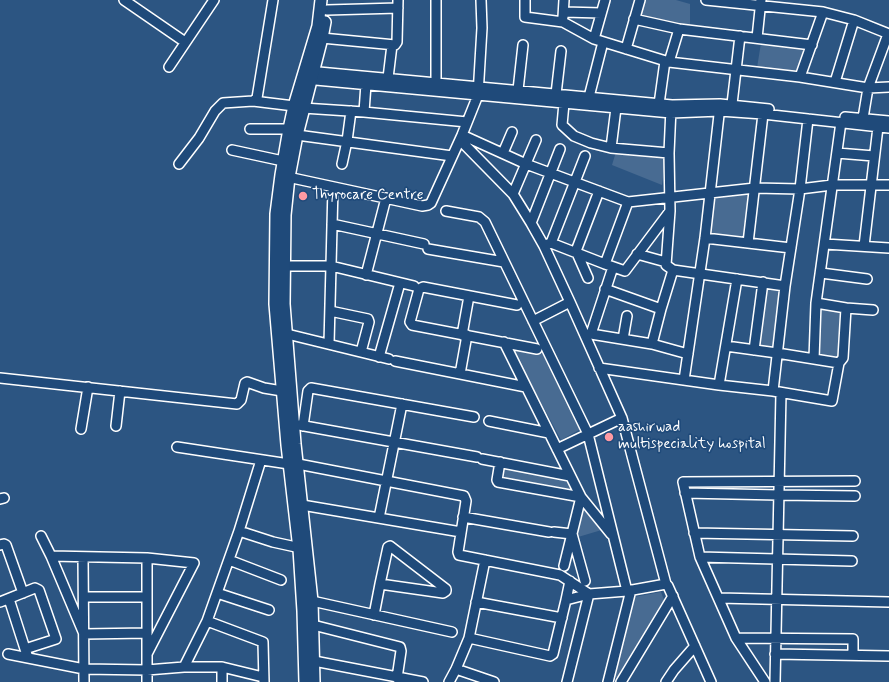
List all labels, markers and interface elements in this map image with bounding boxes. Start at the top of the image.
place label: Thyrocare Centre [312,187,424,205]
marker: Thyrocare Centre [297,190,309,202]
place label: aashirwad multispeciality hospital [618,419,766,454]
marker: aashirwad multispeciality hospital [603,431,615,443]

